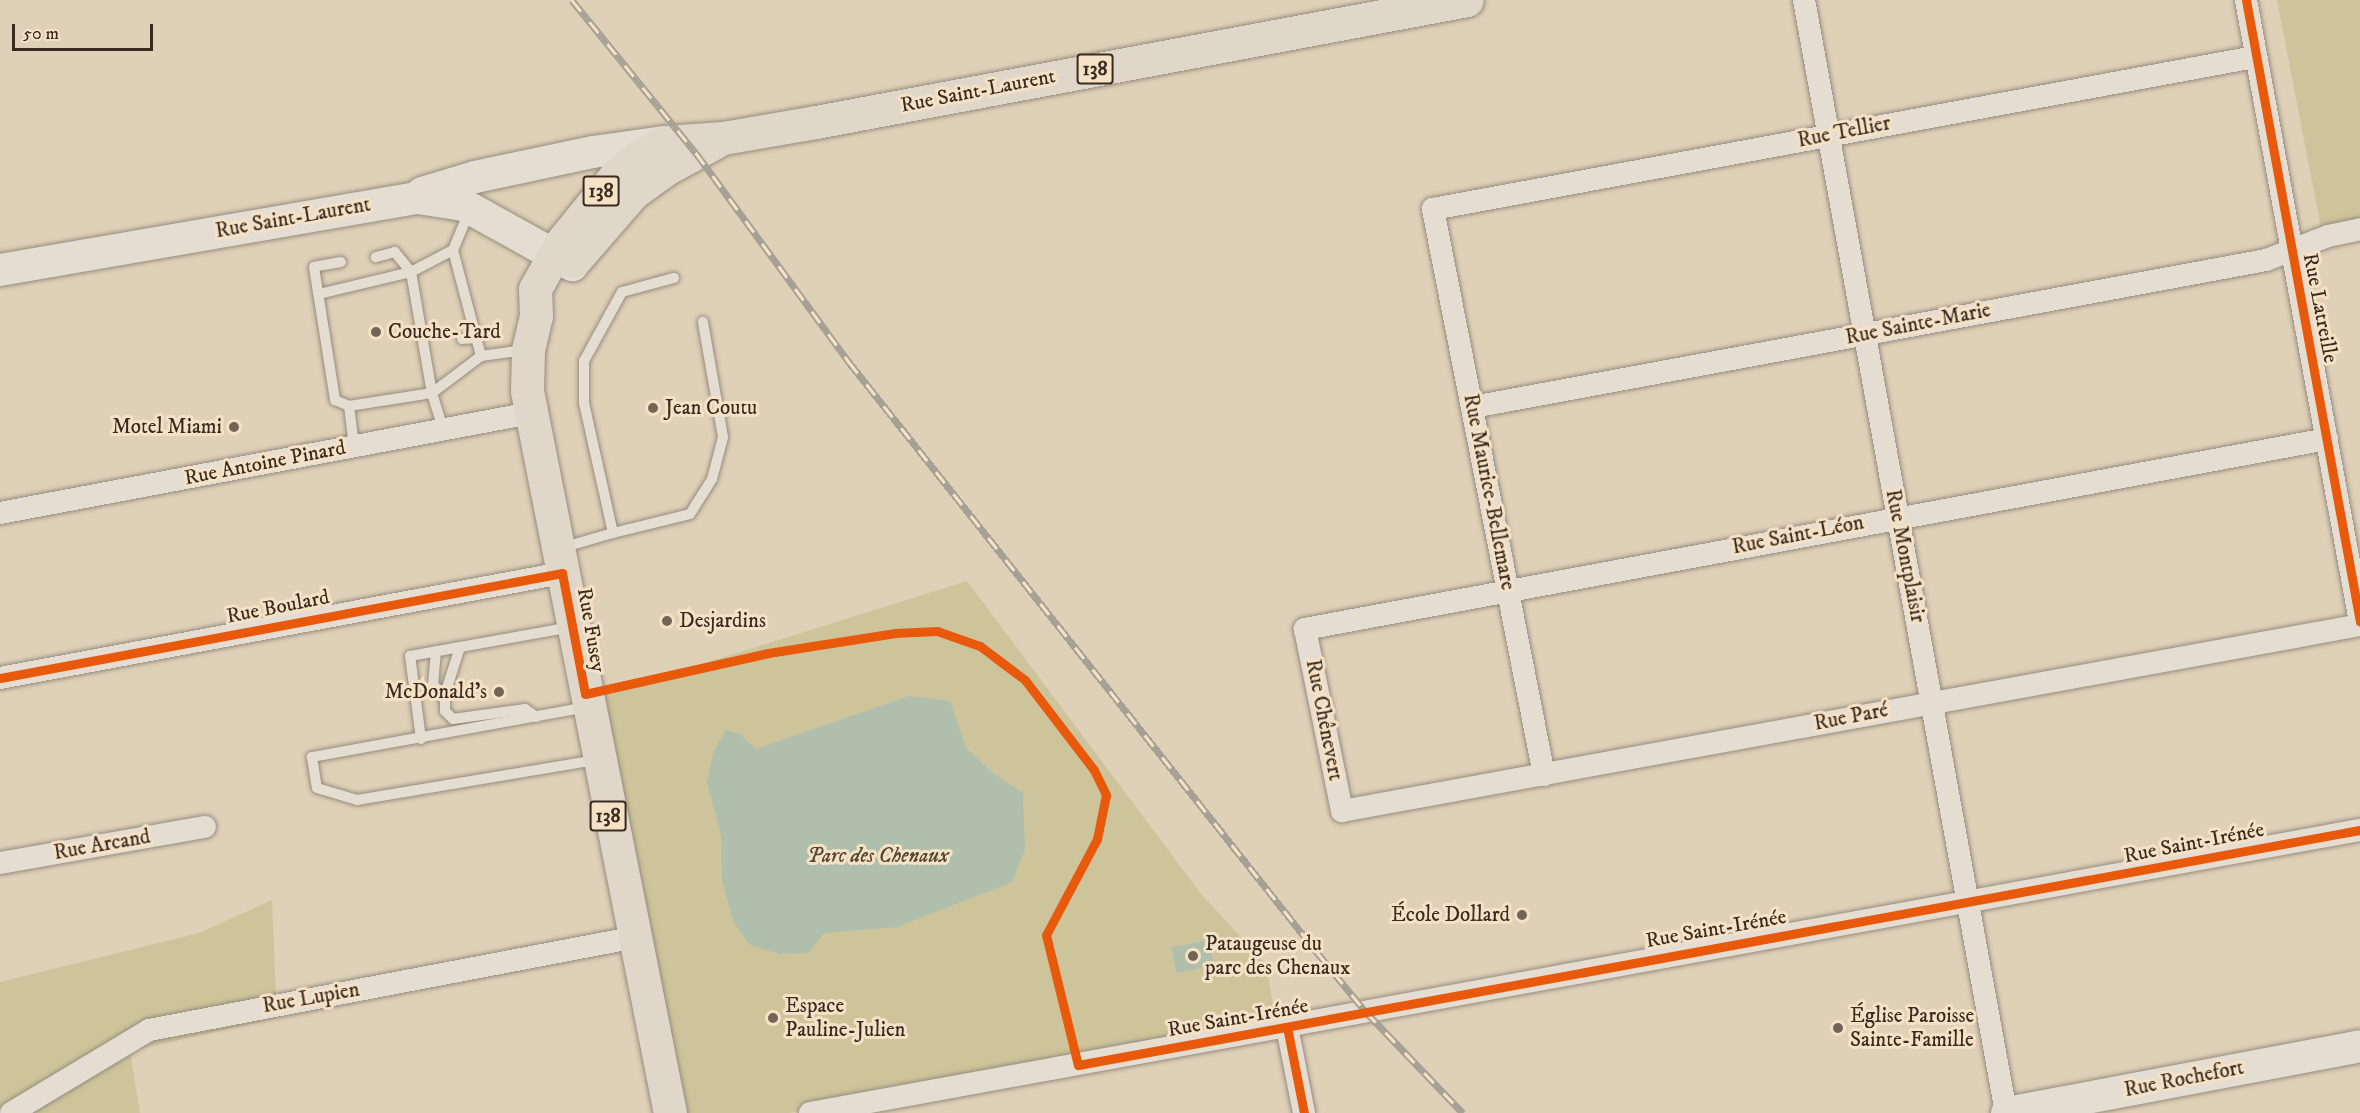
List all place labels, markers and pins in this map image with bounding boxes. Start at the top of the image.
place label: Couche-Tard [388,319,501,345]
marker: Couche-Tard [369,325,383,339]
place label: Jean Coutu [665,395,757,421]
marker: Jean Coutu [646,401,660,415]
place label: Motel Miami [112,414,222,440]
marker: Motel Miami [227,420,241,434]
place label: Desjardins [679,608,766,634]
marker: Desjardins [660,614,674,628]
place label: McDonald's [384,679,487,705]
marker: McDonald's [492,685,506,699]
place label: École Dollard [1391,902,1510,928]
marker: École Dollard [1515,908,1529,922]
place label: Pataugeuse du parc des Chenaux [1205,931,1350,981]
marker: Pataugeuse du parc des Chenaux [1186,949,1200,963]
place label: Espace Pauline-Julien [785,993,906,1043]
place label: Église Paroisse Sainte-Famille [1850,1003,1974,1053]
marker: Espace Pauline-Julien [766,1011,780,1025]
marker: Église Paroisse Sainte-Famille [1831,1021,1845,1035]

